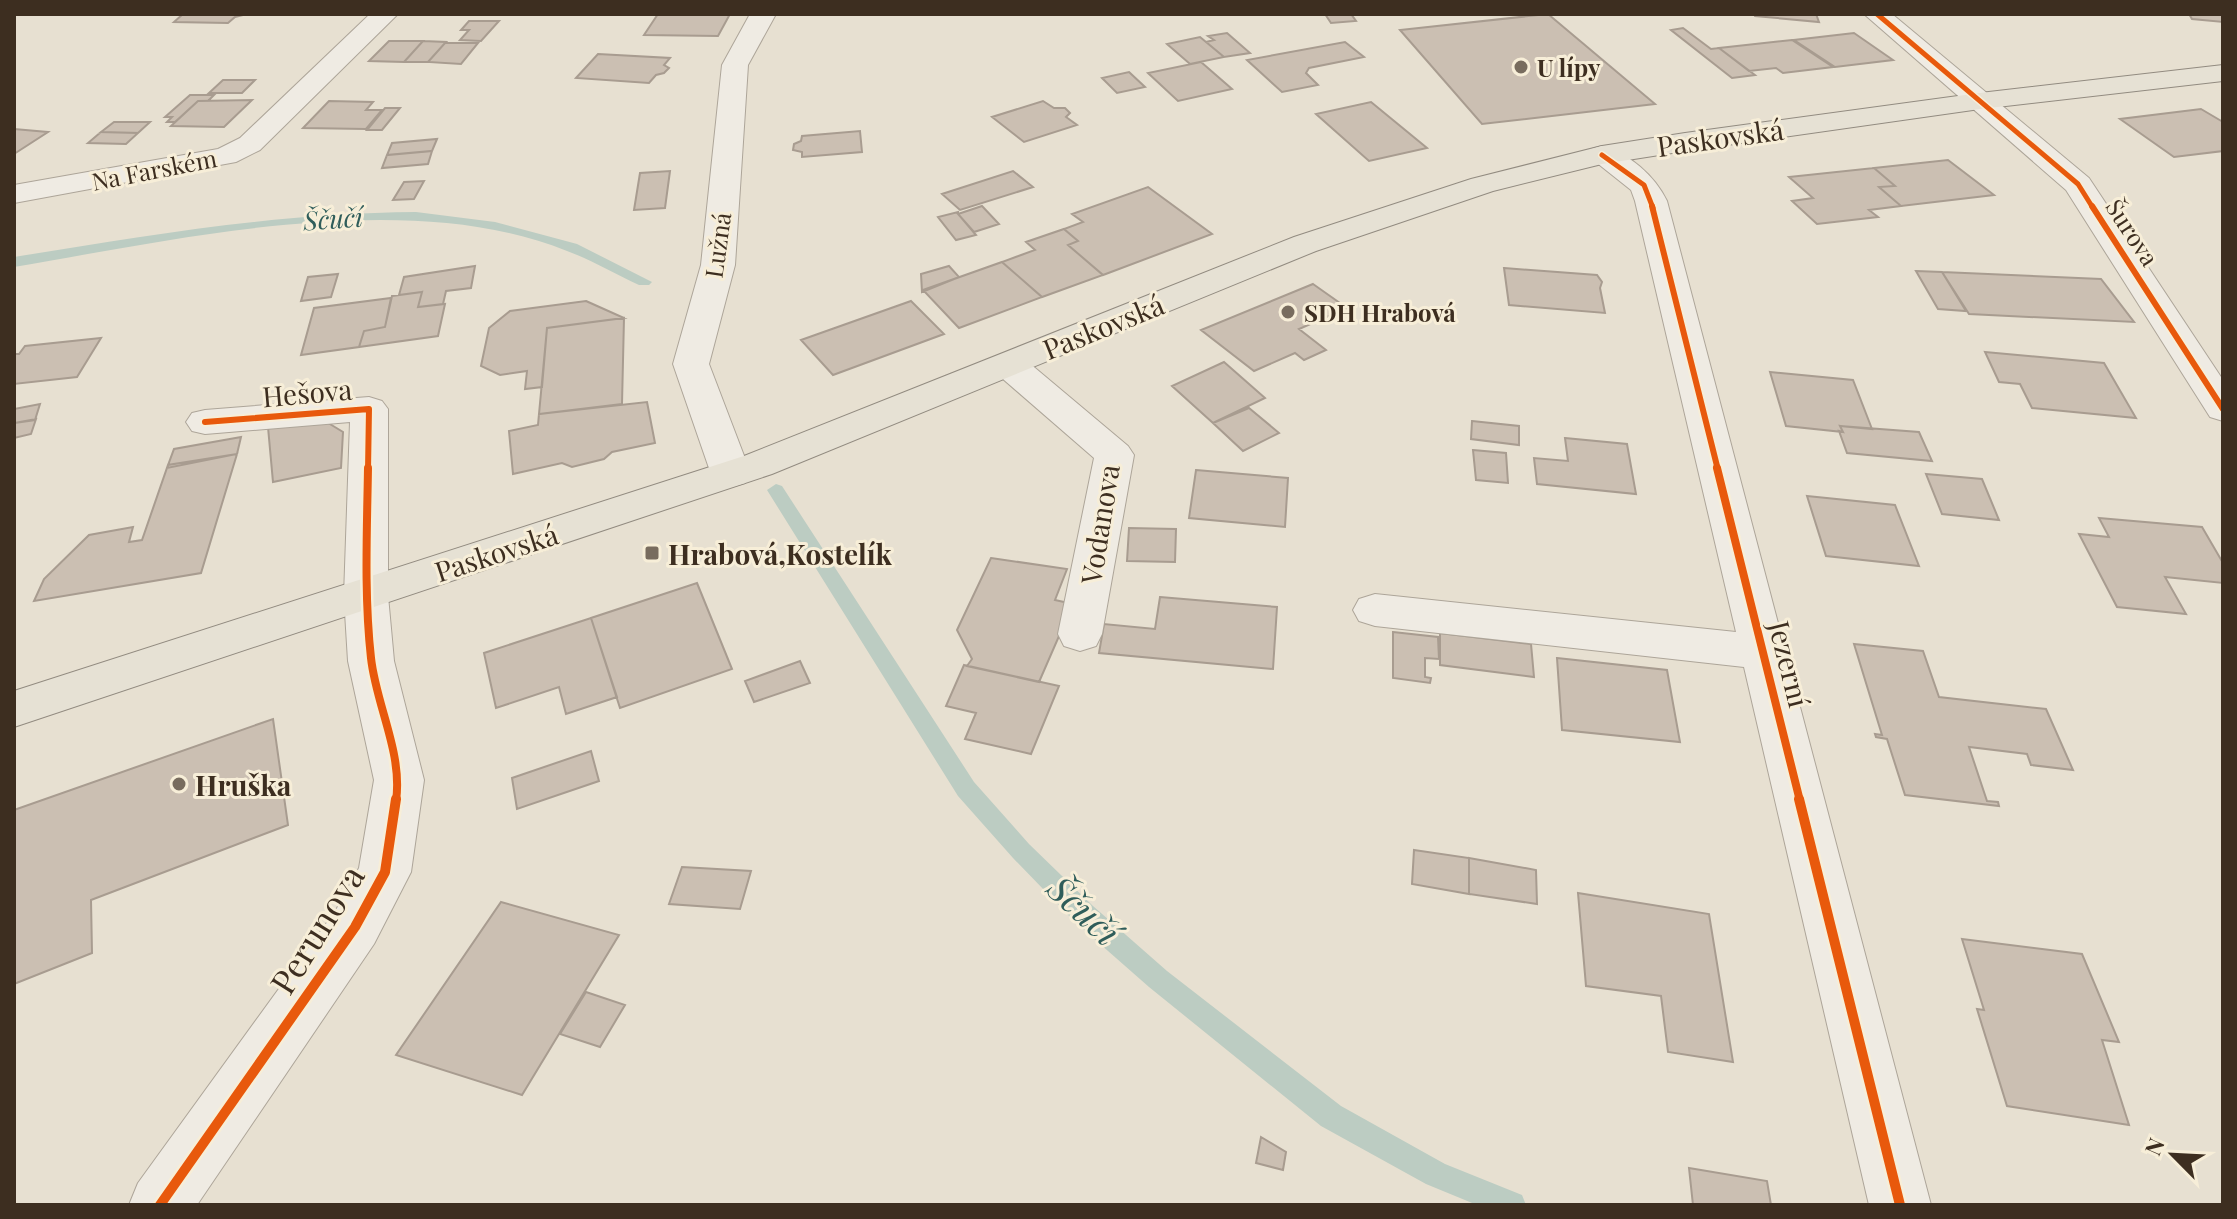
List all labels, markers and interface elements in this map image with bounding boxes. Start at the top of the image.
place label: U lípy [1537,51,1601,83]
marker: U lípy [1512,58,1530,76]
street label: Paskovská [1654,110,1786,164]
street label: Na Farském [89,141,219,197]
street label: Šurova [2100,192,2166,272]
water label: Ščučí [301,198,367,238]
street label: Lužná [697,210,737,280]
street label: Paskovská [1037,285,1169,367]
place label: SDH Hrabová [1304,296,1456,328]
marker: SDH Hrabová [1279,303,1297,321]
street label: Hešova [261,370,353,414]
street label: Vodanova [1071,461,1127,588]
street label: Paskovská [430,515,562,589]
place label: Hrabová,Kostelík [668,535,893,572]
marker: Hrabová,Kostelík [643,544,661,562]
street label: Jezerní [1761,616,1819,711]
place label: Hruška [195,766,292,803]
marker: Hruška [170,775,188,793]
street label: Perunova [258,856,374,1002]
water label: Ščučí [1038,863,1134,957]
north arrow [2133,1115,2213,1195]
text: N [2137,1133,2171,1160]

